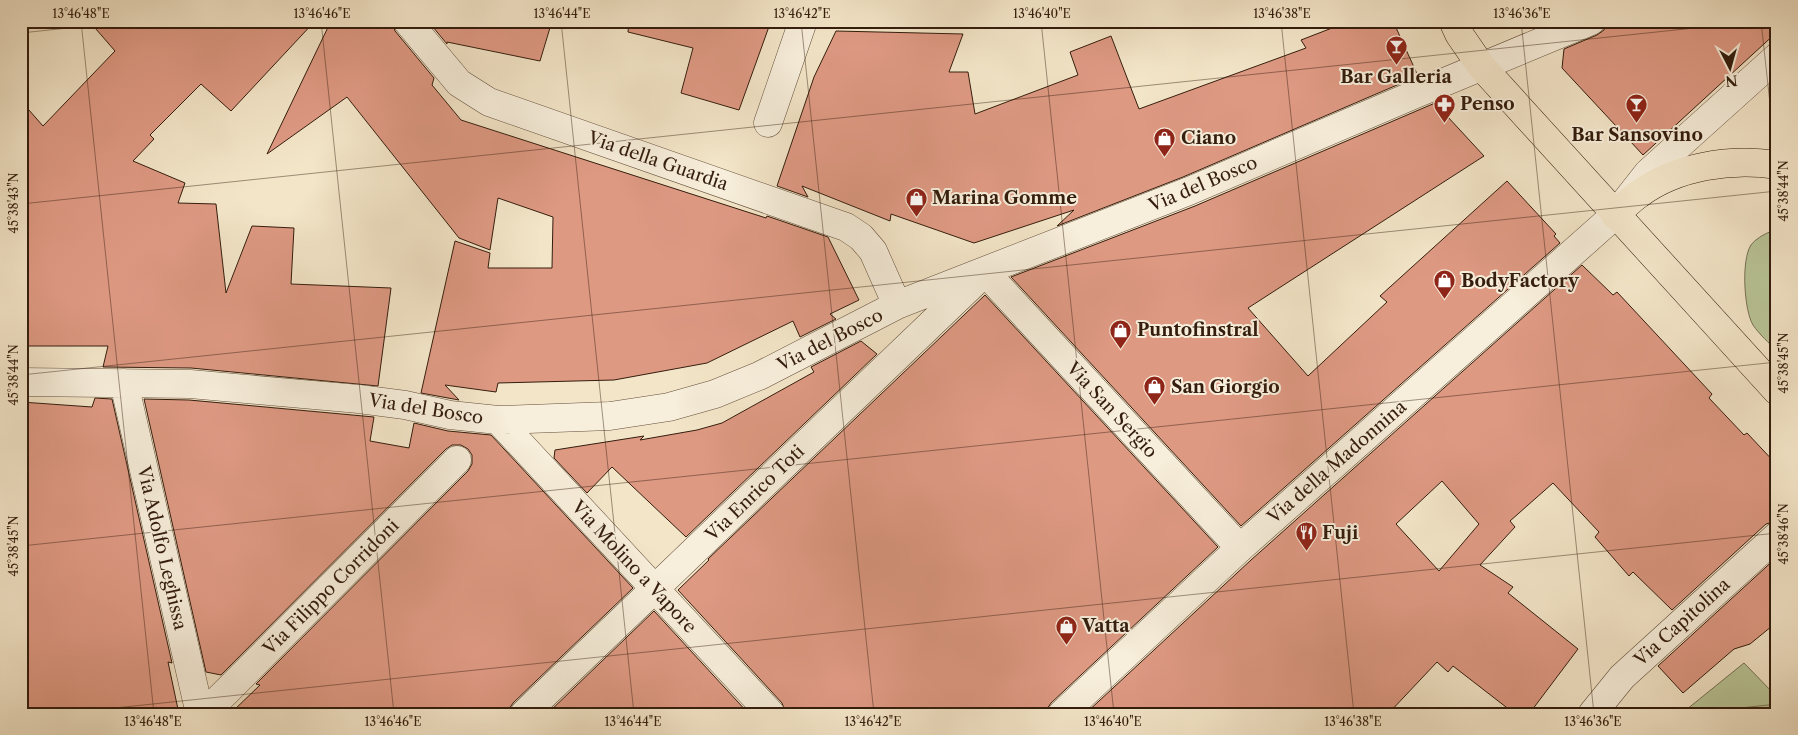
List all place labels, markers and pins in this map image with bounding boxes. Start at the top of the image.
bar icon: Bar Galleria [1384,35,1408,66]
place label: Bar Galleria [1340,66,1452,88]
pharmacy icon: Penso [1432,92,1456,123]
place label: Penso [1460,93,1515,115]
bar icon: Bar Sansovino [1625,93,1649,124]
place label: Bar Sansovino [1571,124,1703,146]
shop icon: Ciano [1153,126,1177,157]
place label: Ciano [1181,127,1236,149]
shop icon: Marina Gomme [904,186,928,217]
place label: Marina Gomme [932,187,1077,209]
shop icon: BodyFactory [1433,269,1457,300]
place label: BodyFactory [1461,270,1580,292]
shop icon: Puntofinstral [1109,318,1133,349]
place label: Puntofinstral [1137,319,1259,341]
shop icon: San Giorgio [1143,375,1167,406]
place label: San Giorgio [1171,376,1280,398]
restaurant icon: Fuji [1294,521,1318,552]
place label: Fuji [1322,522,1359,544]
shop icon: Vatta [1054,614,1078,645]
place label: Vatta [1081,615,1130,637]

